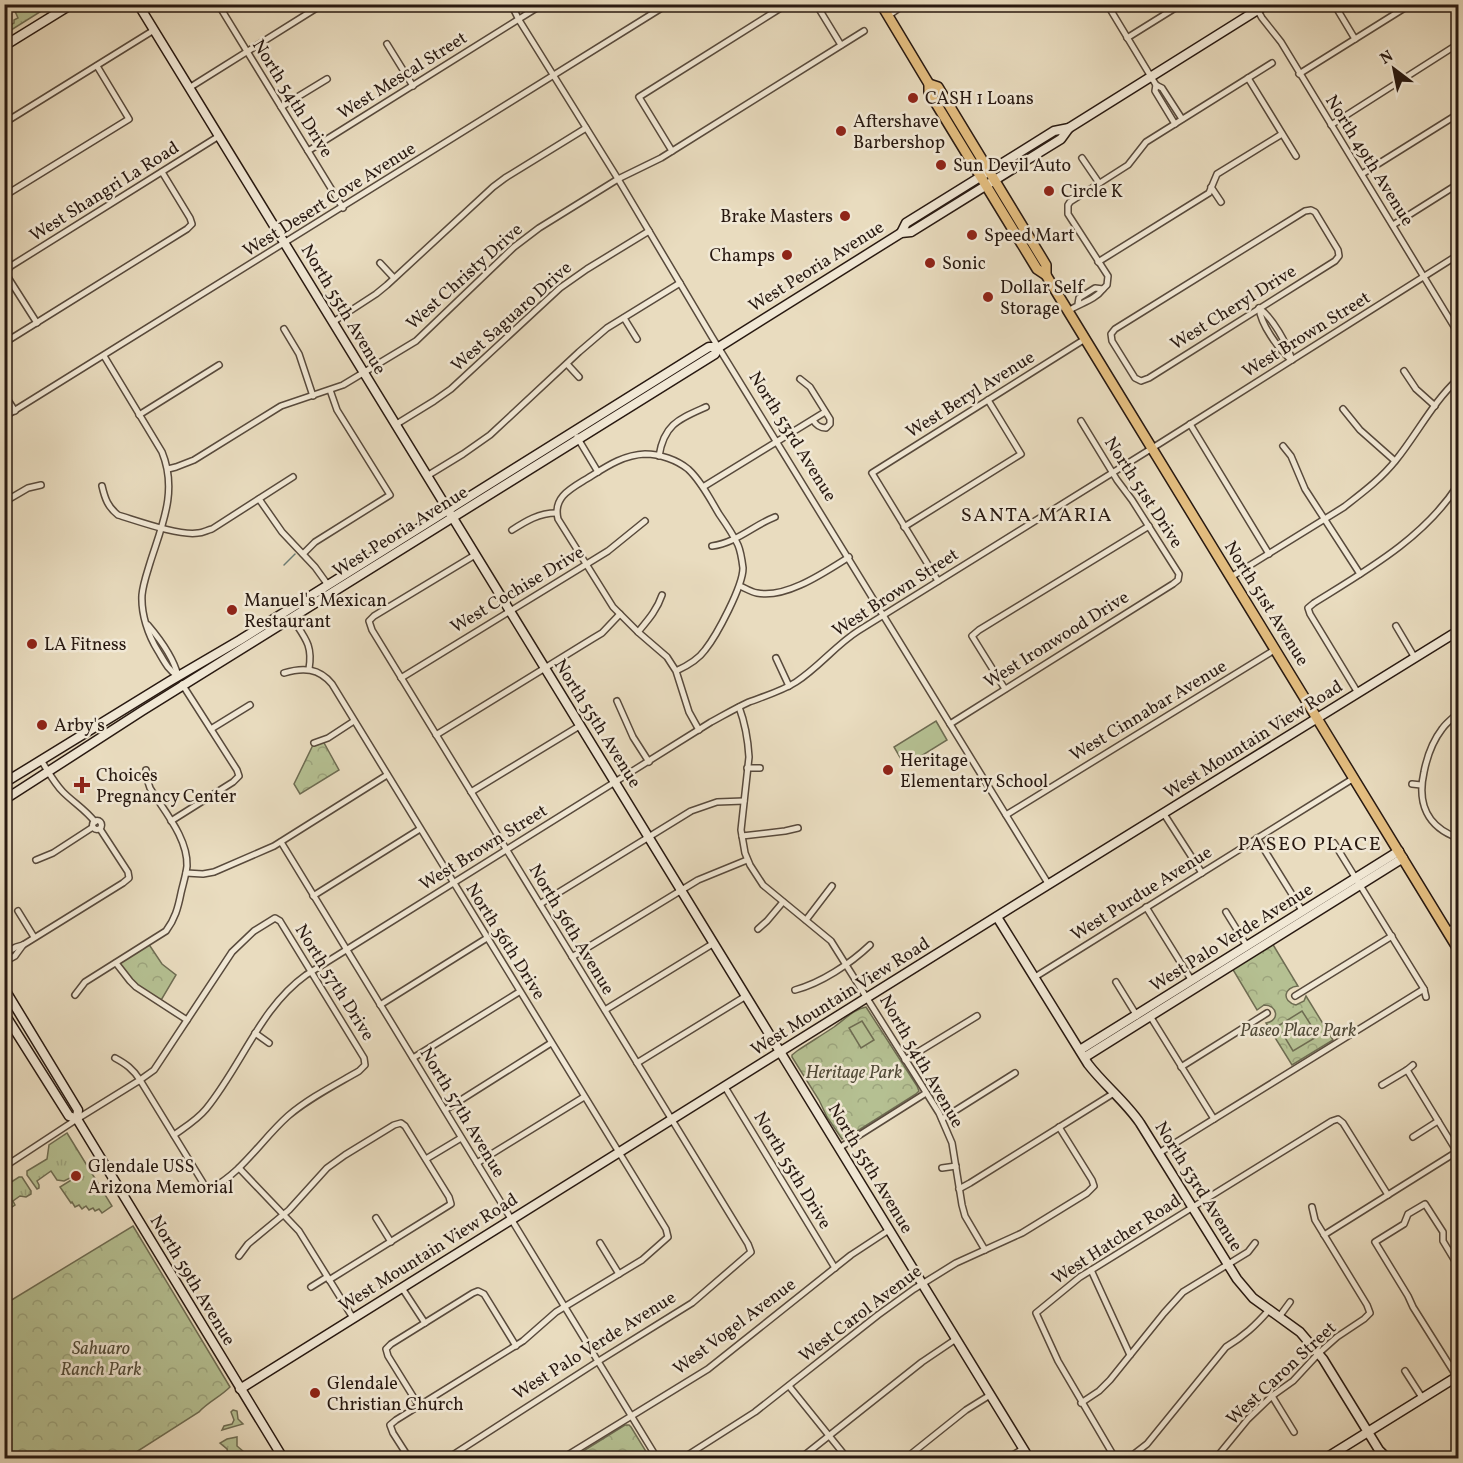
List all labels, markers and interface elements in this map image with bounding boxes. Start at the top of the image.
street label: West Mescal Street [333,26,472,126]
street label: North 54th Drive [245,35,338,163]
north arrow [1364,39,1424,99]
text: N [1376,45,1398,70]
place label: CASH 1 Loans [925,87,1034,112]
street label: North 49th Avenue [1318,90,1419,231]
marker: CASH 1 Loans [906,91,920,105]
place label: Aftershave Barbershop [853,110,945,156]
marker: Aftershave Barbershop [834,124,848,138]
street label: West Shangri La Road [25,136,184,248]
street label: West Desert Cove Avenue [239,137,421,264]
place label: Sun Devil Auto [953,154,1071,179]
marker: Sun Devil Auto [934,158,948,172]
place label: Circle K [1061,180,1123,205]
marker: Circle K [1042,184,1056,198]
place label: Brake Masters [720,205,833,230]
marker: Brake Masters [838,209,852,223]
street label: West Peoria Avenue [744,215,889,319]
street label: West Christy Drive [401,218,529,336]
place label: Speed Mart [984,224,1075,249]
marker: Speed Mart [965,228,979,242]
street label: North 55th Avenue [294,240,392,380]
place label: Champs [710,244,775,269]
marker: Champs [780,248,794,262]
place label: Sonic [942,252,986,277]
street label: West Saguaro Drive [446,256,578,378]
marker: Sonic [923,256,937,270]
street label: West Cheryl Drive [1166,260,1301,357]
place label: Dollar Self Storage [1000,276,1085,322]
street label: West Brown Street [1238,286,1375,385]
marker: Dollar Self Storage [981,290,995,304]
street label: West Beryl Avenue [902,346,1040,445]
street label: North 53rd Avenue [742,367,842,507]
street label: North 51st Drive [1097,432,1188,553]
street label: West Peoria Avenue [328,480,473,584]
district label: SANTA MARIA [961,502,1113,530]
street label: North 51st Avenue [1217,536,1314,671]
street label: West Cochise Drive [446,541,589,640]
street label: West Brown Street [828,543,964,644]
street label: West Ironwood Drive [979,585,1134,695]
place label: Manuel's Mexican Restaurant [244,589,387,635]
marker: Manuel's Mexican Restaurant [225,603,239,617]
place label: LA Fitness [44,633,126,658]
marker: LA Fitness [25,637,39,651]
street label: North 55th Avenue [547,654,647,793]
street label: West Cinnabar Avenue [1066,654,1232,768]
street label: West Mountain View Road [1159,675,1348,806]
place label: Arby's [54,714,105,739]
marker: Arby's [35,718,49,732]
place label: Heritage Elementary School [900,749,1048,795]
marker: Heritage Elementary School [881,763,895,777]
place label: Choices Pregnancy Center [96,764,237,810]
marker: Choices Pregnancy Center [73,776,91,794]
street label: West Brown Street [415,799,552,898]
district label: PASEO PLACE [1238,831,1382,859]
street label: West Purdue Avenue [1066,841,1217,948]
street label: North 56th Avenue [522,860,620,1000]
street label: West Palo Verde Avenue [1145,878,1318,999]
street label: North 56th Drive [459,879,551,1005]
street label: North 57th Drive [288,920,380,1046]
street label: West Mountain View Road [746,932,935,1063]
street label: North 54th Avenue [872,991,969,1133]
park label: Paseo Place Park [1240,1019,1356,1044]
street label: North 57th Avenue [413,1043,511,1183]
park label: Heritage Park [806,1061,902,1086]
street label: North 55th Avenue [821,1099,919,1239]
street label: North 55th Drive [747,1107,837,1234]
street label: North 53rd Avenue [1148,1117,1248,1257]
place label: Glendale USS Arizona Memorial [88,1155,233,1201]
marker: Glendale USS Arizona Memorial [69,1169,83,1183]
street label: West Mountain View Road [334,1188,523,1319]
street label: West Hatcher Road [1047,1189,1186,1292]
street label: North 59th Avenue [143,1211,241,1351]
street label: West Carol Avenue [794,1260,928,1369]
street label: West Vogel Avenue [668,1273,802,1382]
street label: West Palo Verde Avenue [508,1286,681,1407]
street label: West Caron Street [1222,1316,1343,1432]
park label: Sahuaro Ranch Park [60,1337,142,1383]
place label: Glendale Christian Church [327,1372,464,1418]
marker: Glendale Christian Church [308,1386,322,1400]

